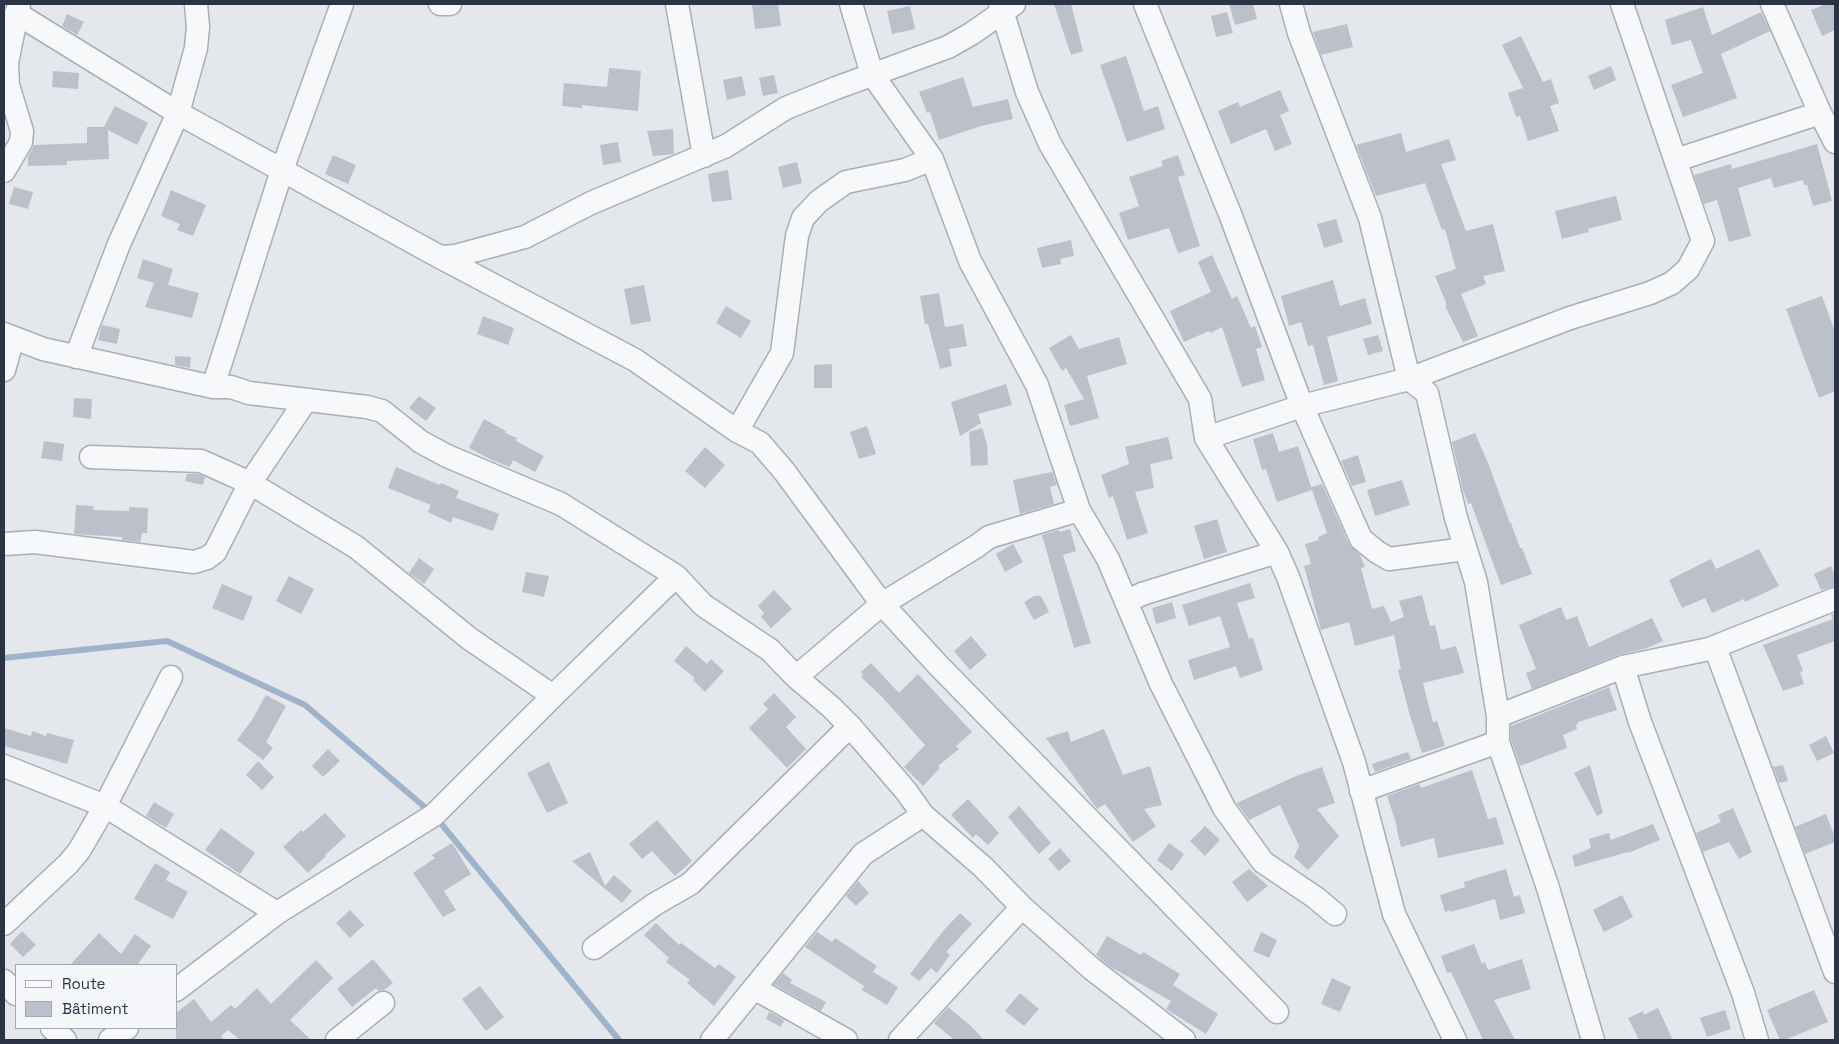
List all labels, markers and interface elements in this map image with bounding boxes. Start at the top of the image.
legend [15,964,178,1029]
text: Route [62,974,105,993]
text: Bâtiment [62,999,128,1018]

